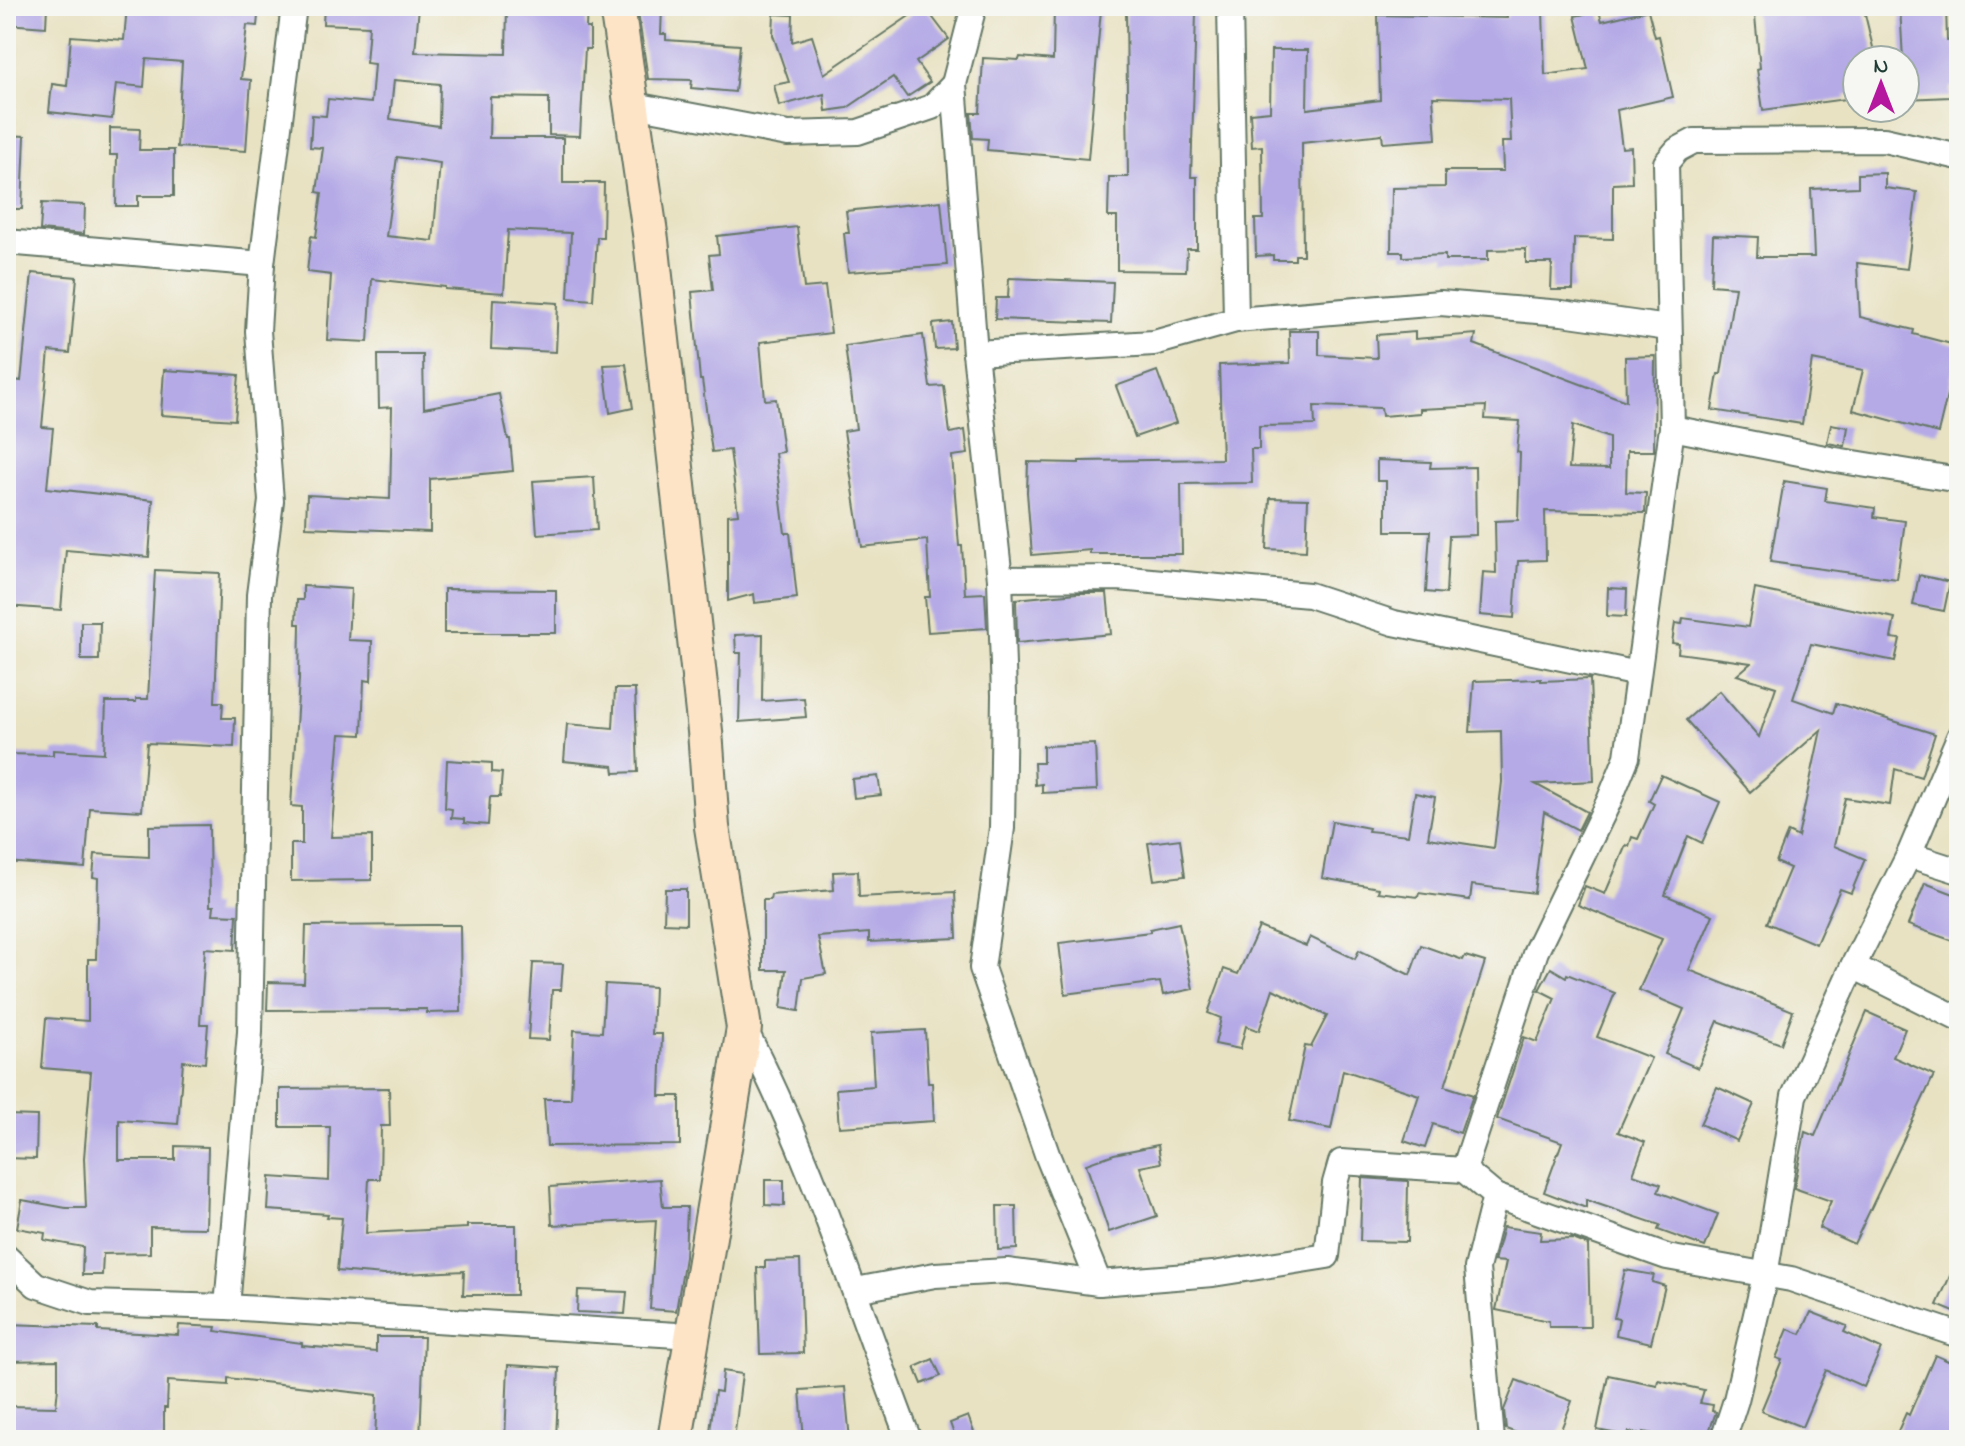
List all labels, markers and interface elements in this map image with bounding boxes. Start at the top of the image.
north arrow [1841,44,1921,124]
text: N [1874,51,1888,83]

